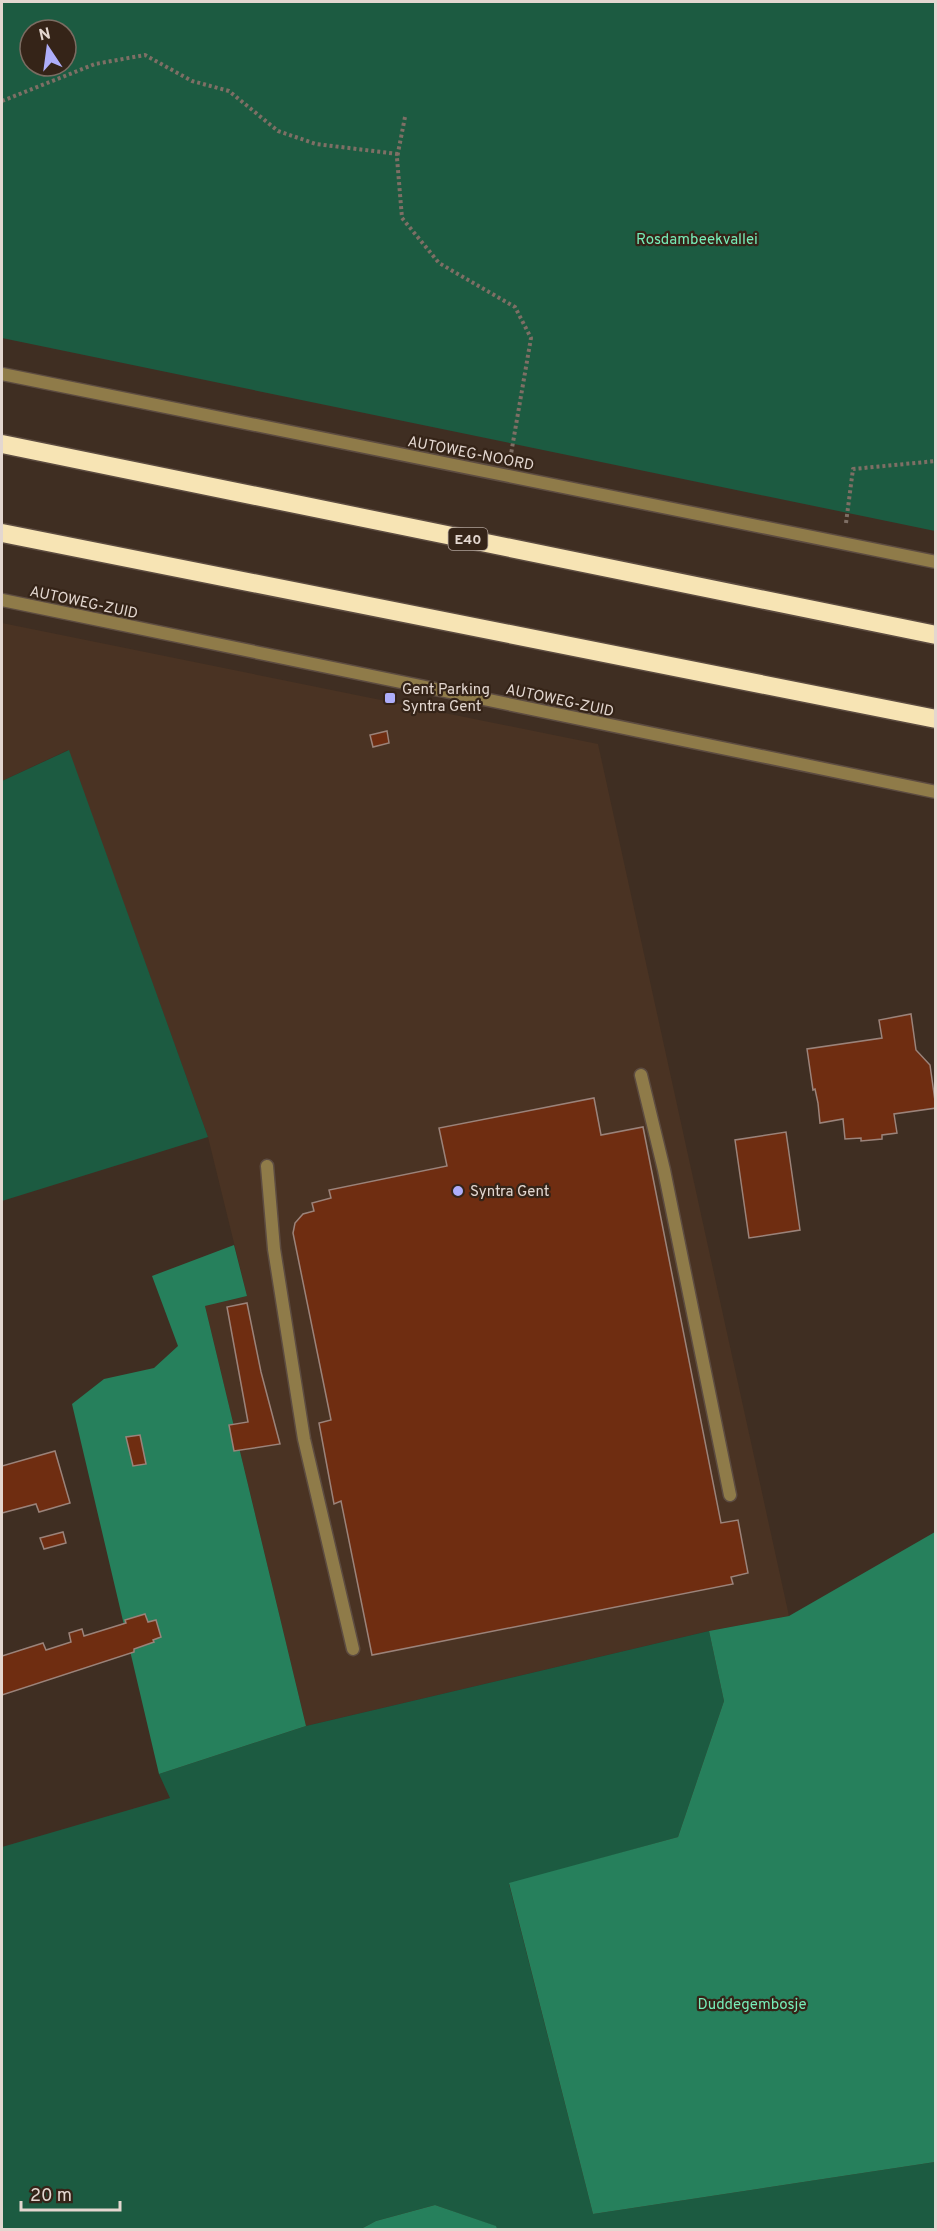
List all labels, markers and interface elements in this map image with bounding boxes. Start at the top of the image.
north arrow [18,18,78,78]
text: N [37,24,53,46]
park label: Rosdambeekvallei [636,231,758,250]
street label: AUTOWEG-NOORD [406,433,535,476]
road number: E40 [448,528,488,550]
street label: AUTOWEG-ZUID [28,583,140,624]
place label: Gent Parking Syntra Gent [402,681,490,717]
street label: AUTOWEG-ZUID [504,681,616,722]
marker: Gent Parking Syntra Gent [383,691,397,705]
place label: Syntra Gent [470,1183,549,1202]
marker: Syntra Gent [451,1184,465,1198]
park label: Duddegembosje [698,1996,806,2015]
scale bar [21,2174,120,2212]
text: 20 m [30,2185,72,2208]

